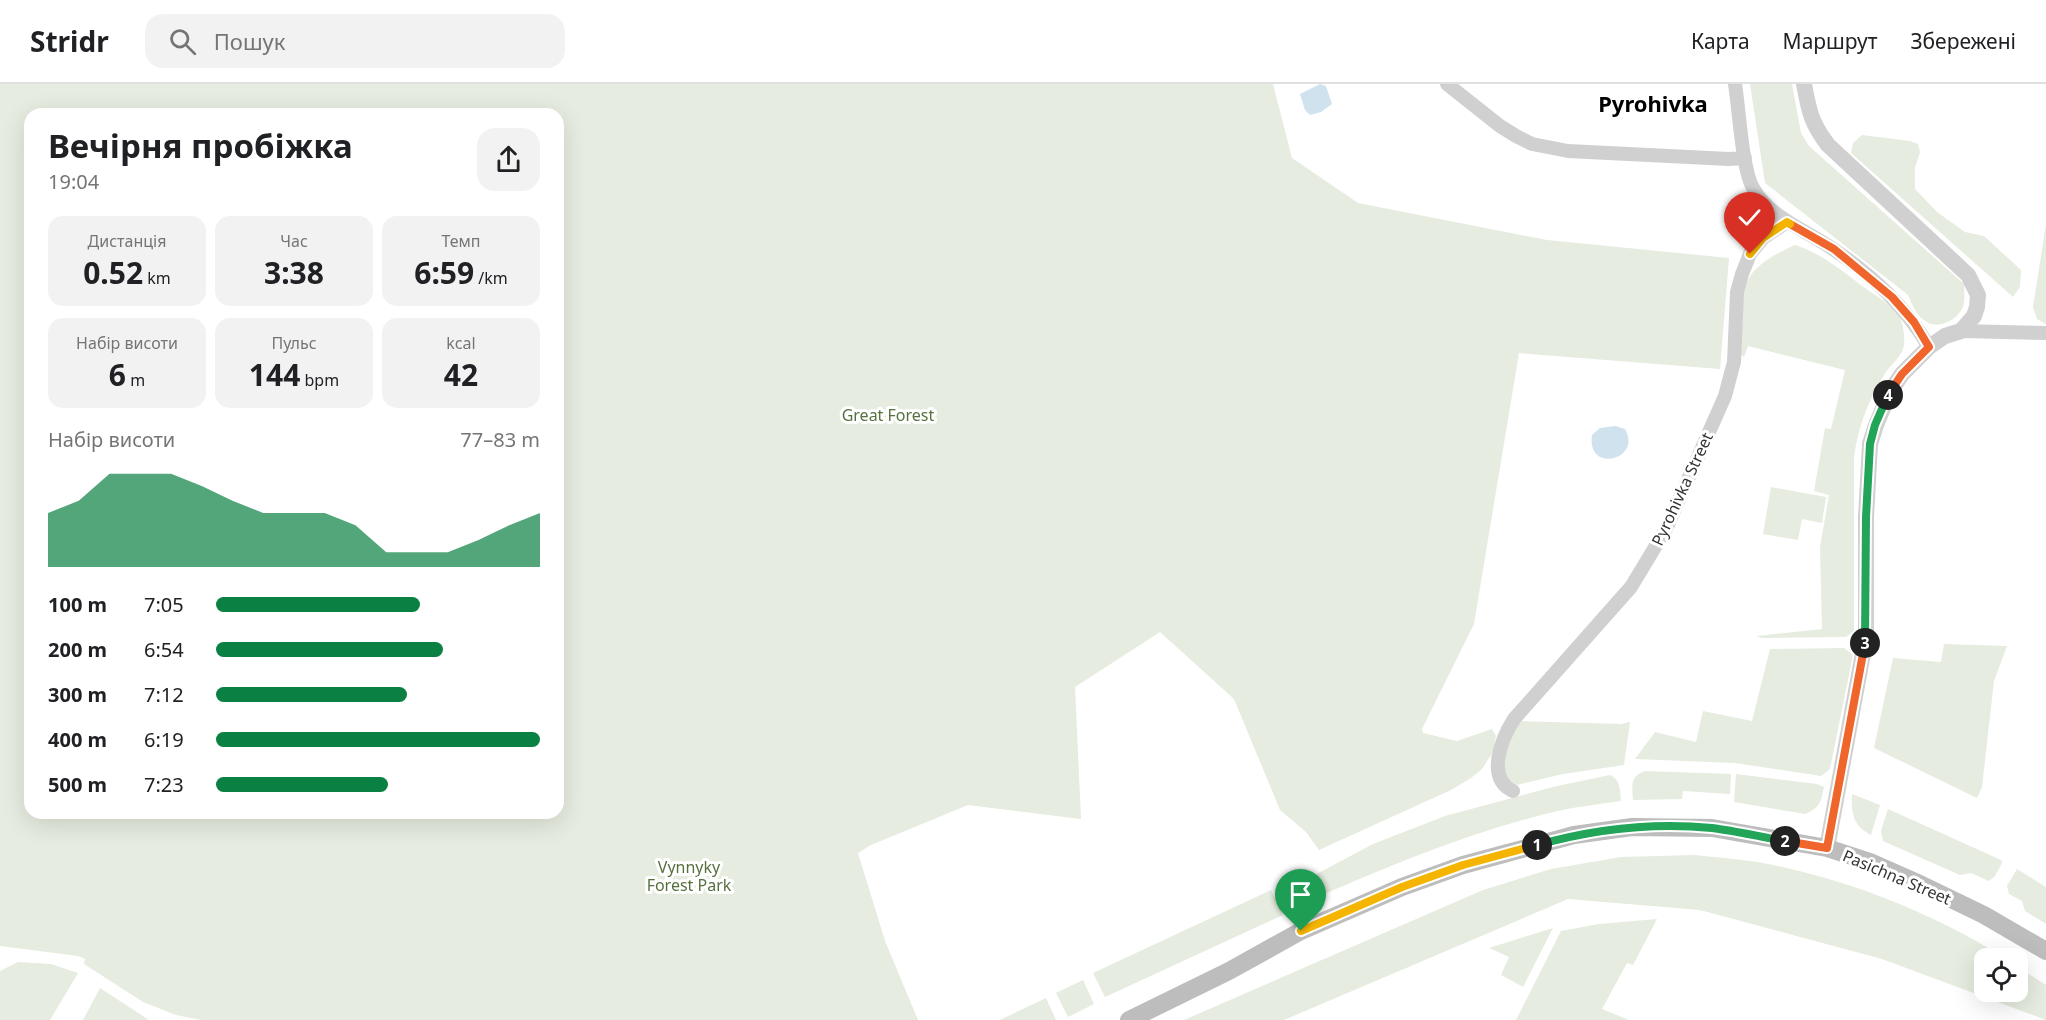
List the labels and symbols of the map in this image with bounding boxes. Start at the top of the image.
district label: Pyrohivka [1598,88,1708,118]
pin [1724,192,1775,254]
pin: 4 [1873,380,1903,410]
park label: Great Forest [842,404,935,426]
street label: Pyrohivka Street [1646,429,1718,549]
pin: 3 [1850,628,1880,658]
pin: 2 [1770,826,1800,856]
pin: 1 [1522,830,1552,860]
street label: Pasichna Street [1839,844,1955,910]
park label: Vynnyky Forest Park [647,856,732,896]
pin [1275,869,1326,931]

